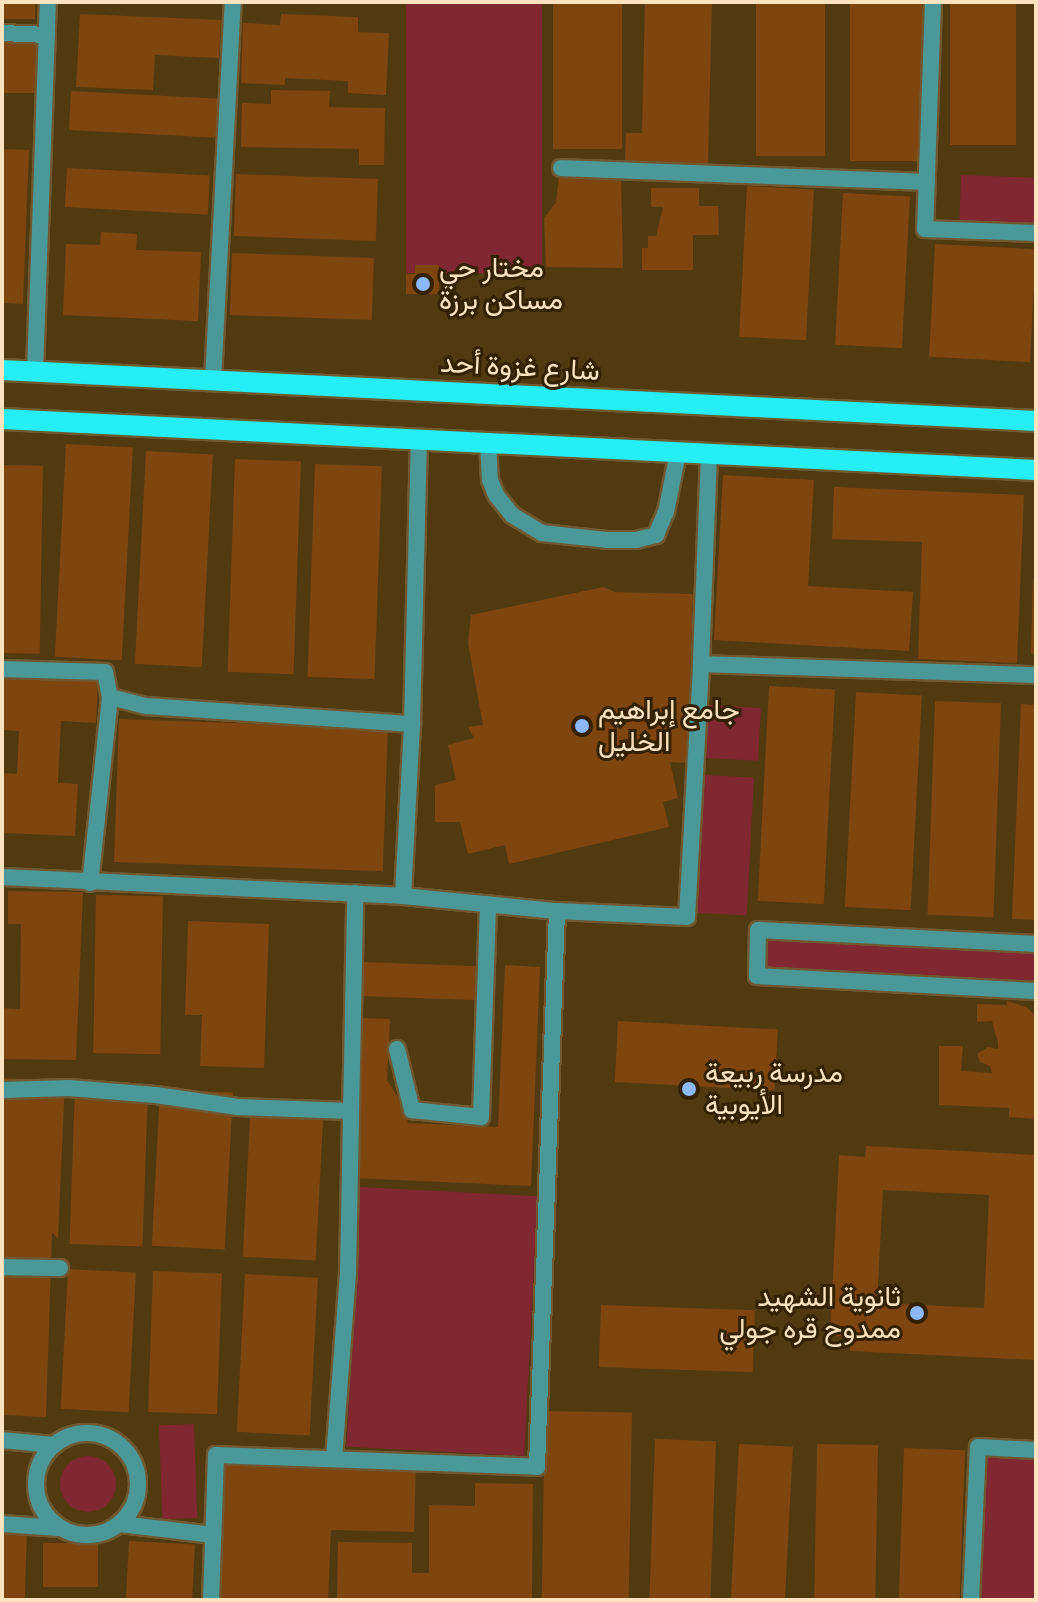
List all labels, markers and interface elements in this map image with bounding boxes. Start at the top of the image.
place label: مختار حي مساكن برزة [439,251,563,317]
marker: مختار حي مساكن برزة [414,275,432,293]
street label: شارع غزوة أحد [439,346,601,388]
place label: جامع إبراهيم الخليل [598,693,740,759]
marker: جامع إبراهيم الخليل [573,717,591,735]
place label: مدرسة ربيعة الأيوبية [705,1056,843,1122]
marker: مدرسة ربيعة الأيوبية [680,1080,698,1098]
place label: ثانوية الشهيد ممدوح قره جولي [719,1280,901,1346]
marker: ثانوية الشهيد ممدوح قره جولي [908,1304,926,1322]

